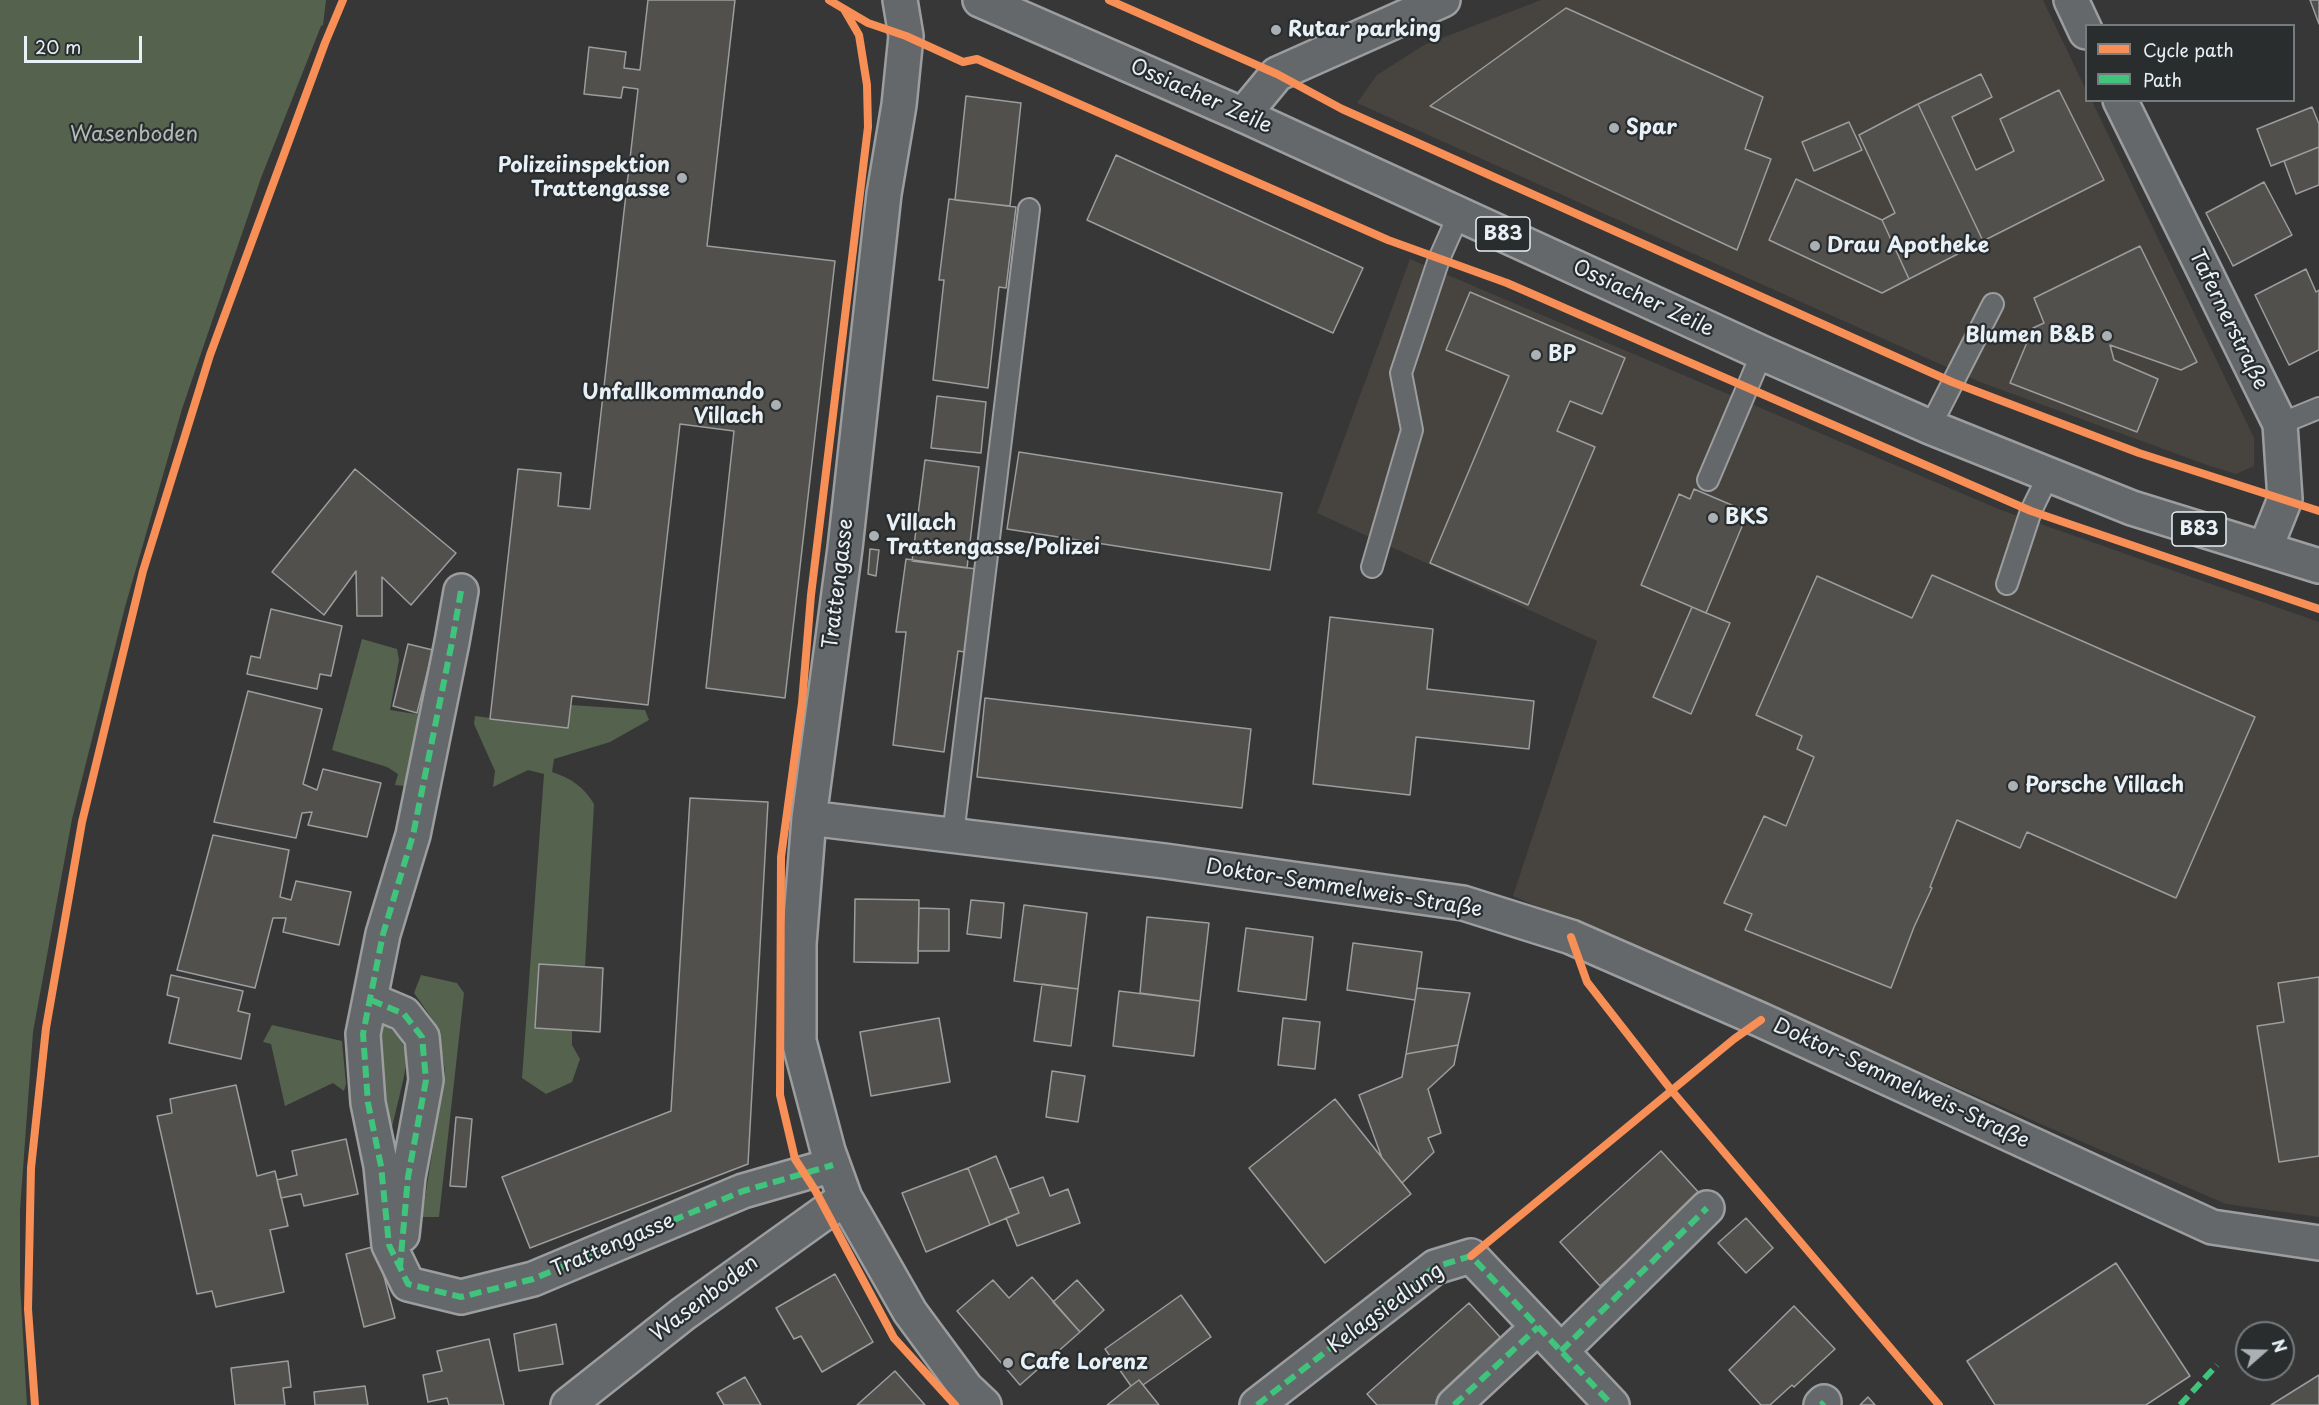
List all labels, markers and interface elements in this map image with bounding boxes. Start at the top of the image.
place label: Rutar parking [1288,17,1441,43]
marker: Rutar parking [1269,23,1283,37]
scale bar [27,24,146,62]
legend [2085,24,2295,102]
text: 20 m [35,33,81,60]
text: Cycle path [2143,36,2234,63]
street label: Ossiacher Zeile [1126,54,1276,140]
text: Path [2143,66,2182,93]
place label: Spar [1626,115,1677,141]
marker: Spar [1607,121,1621,135]
park label: Wasenboden [70,122,198,148]
place label: Polizeiinspektion Trattengasse [498,153,670,203]
marker: Polizeiinspektion Trattengasse [675,171,689,185]
road number: B83 [1476,217,1530,251]
place label: Drau Apotheke [1827,233,1989,259]
marker: Drau Apotheke [1808,239,1822,253]
street label: Tafernerstraße [2183,246,2273,394]
street label: Ossiacher Zeile [1568,255,1718,343]
place label: Blumen B&B [1965,323,2095,349]
marker: Blumen B&B [2100,329,2114,343]
place label: BP [1548,342,1576,368]
marker: BP [1529,348,1543,362]
place label: Unfallkommando Villach [582,380,764,430]
marker: Unfallkommando Villach [769,398,783,412]
place label: BKS [1725,505,1768,531]
place label: Villach Trattengasse/Polizei [886,511,1100,561]
marker: BKS [1706,511,1720,525]
road number: B83 [2172,512,2226,546]
street label: Trattengasse [818,517,860,651]
marker: Villach Trattengasse/Polizei [867,529,881,543]
place label: Porsche Villach [2025,773,2184,799]
marker: Porsche Villach [2006,779,2020,793]
street label: Doktor-Semmelweis-Straße [1204,855,1484,923]
street label: Doktor-Semmelweis-Straße [1769,1014,2033,1154]
street label: Trattengasse [548,1209,678,1283]
street label: Wasenboden [646,1250,764,1348]
street label: Kelagsiedlung [1323,1259,1449,1359]
north arrow [2235,1321,2295,1381]
text: N [2267,1335,2293,1356]
place label: Cafe Lorenz [1020,1350,1148,1376]
marker: Cafe Lorenz [1001,1356,1015,1370]

